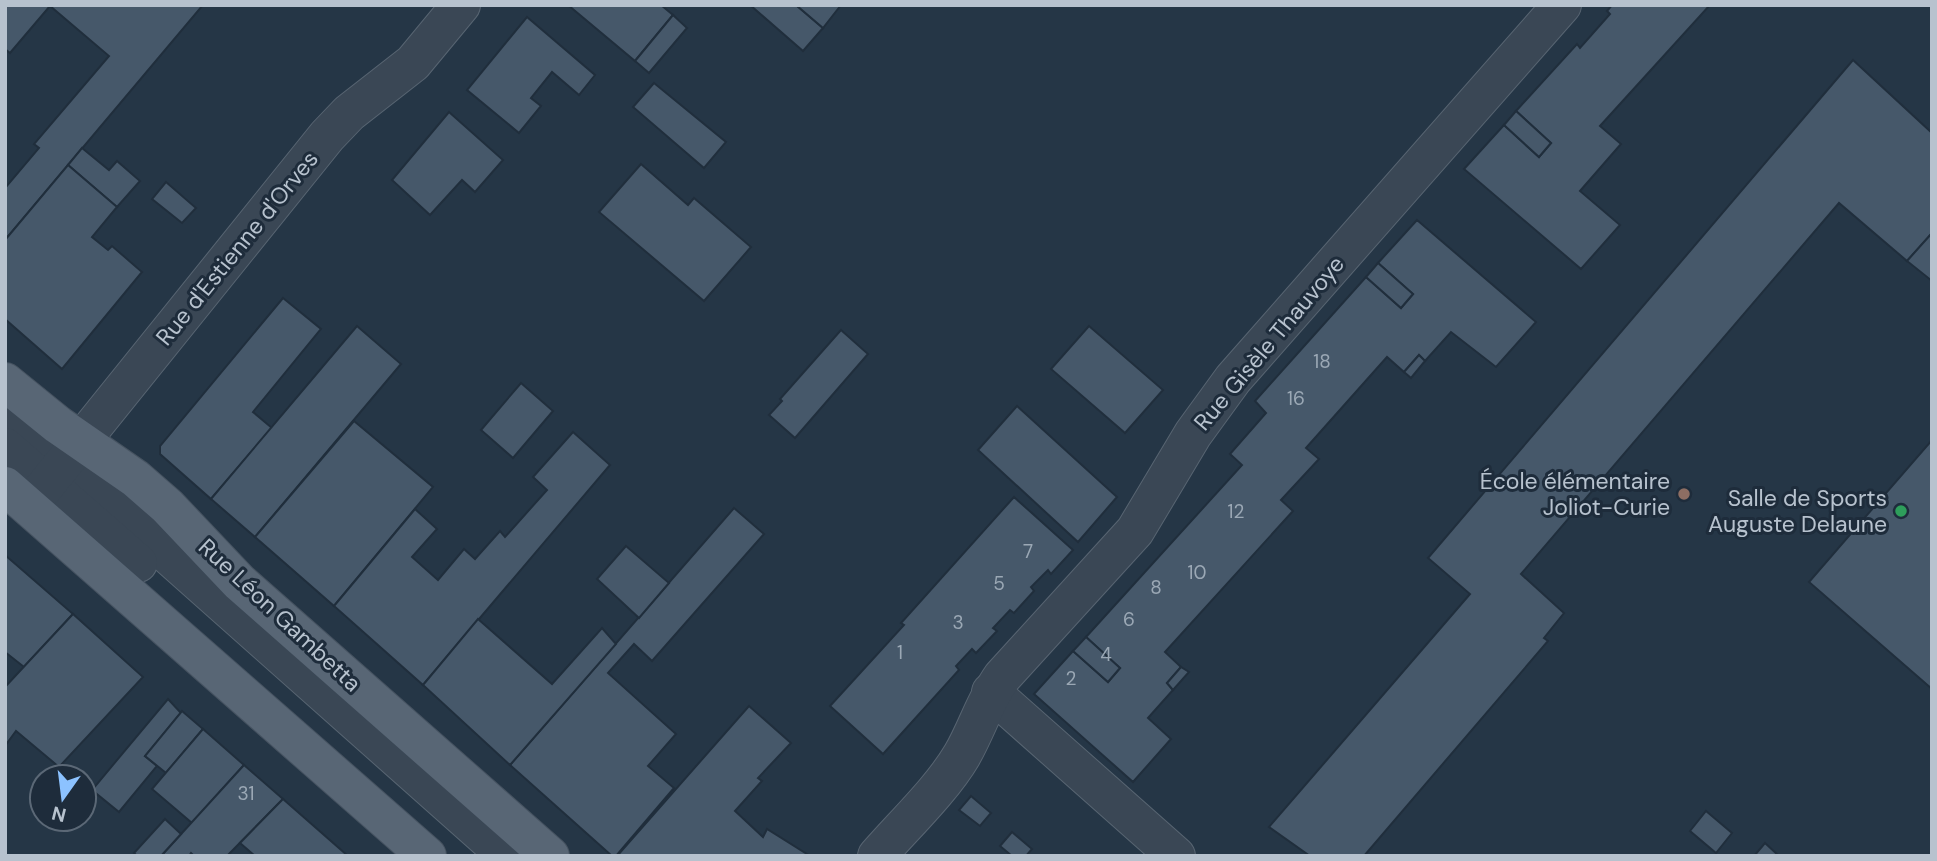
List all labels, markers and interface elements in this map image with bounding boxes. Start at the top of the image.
street label: Rue d'Estienne d'Orves [149,145,325,351]
street label: Rue Gisèle Thauvoye [1187,250,1351,436]
house number: 18 [1313,349,1331,374]
house number: 16 [1287,386,1305,411]
place label: École élémentaire Joliot-Curie [1480,466,1670,522]
place label: Salle de Sports Auguste Delaune [1708,483,1887,539]
marker: École élémentaire Joliot-Curie [1676,486,1692,502]
house number: 12 [1228,499,1244,524]
marker: Salle de Sports Auguste Delaune [1893,503,1909,519]
street label: Rue Léon Gambetta [192,532,368,698]
house number: 7 [1023,539,1033,564]
house number: 10 [1188,560,1206,585]
house number: 5 [993,571,1005,596]
house number: 8 [1150,575,1162,600]
house number: 6 [1123,607,1135,632]
house number: 3 [952,610,964,635]
house number: 1 [897,640,903,665]
house number: 4 [1100,642,1112,667]
house number: 2 [1066,666,1077,691]
north arrow [28,763,98,833]
house number: 31 [238,781,254,806]
text: N [49,800,69,828]

